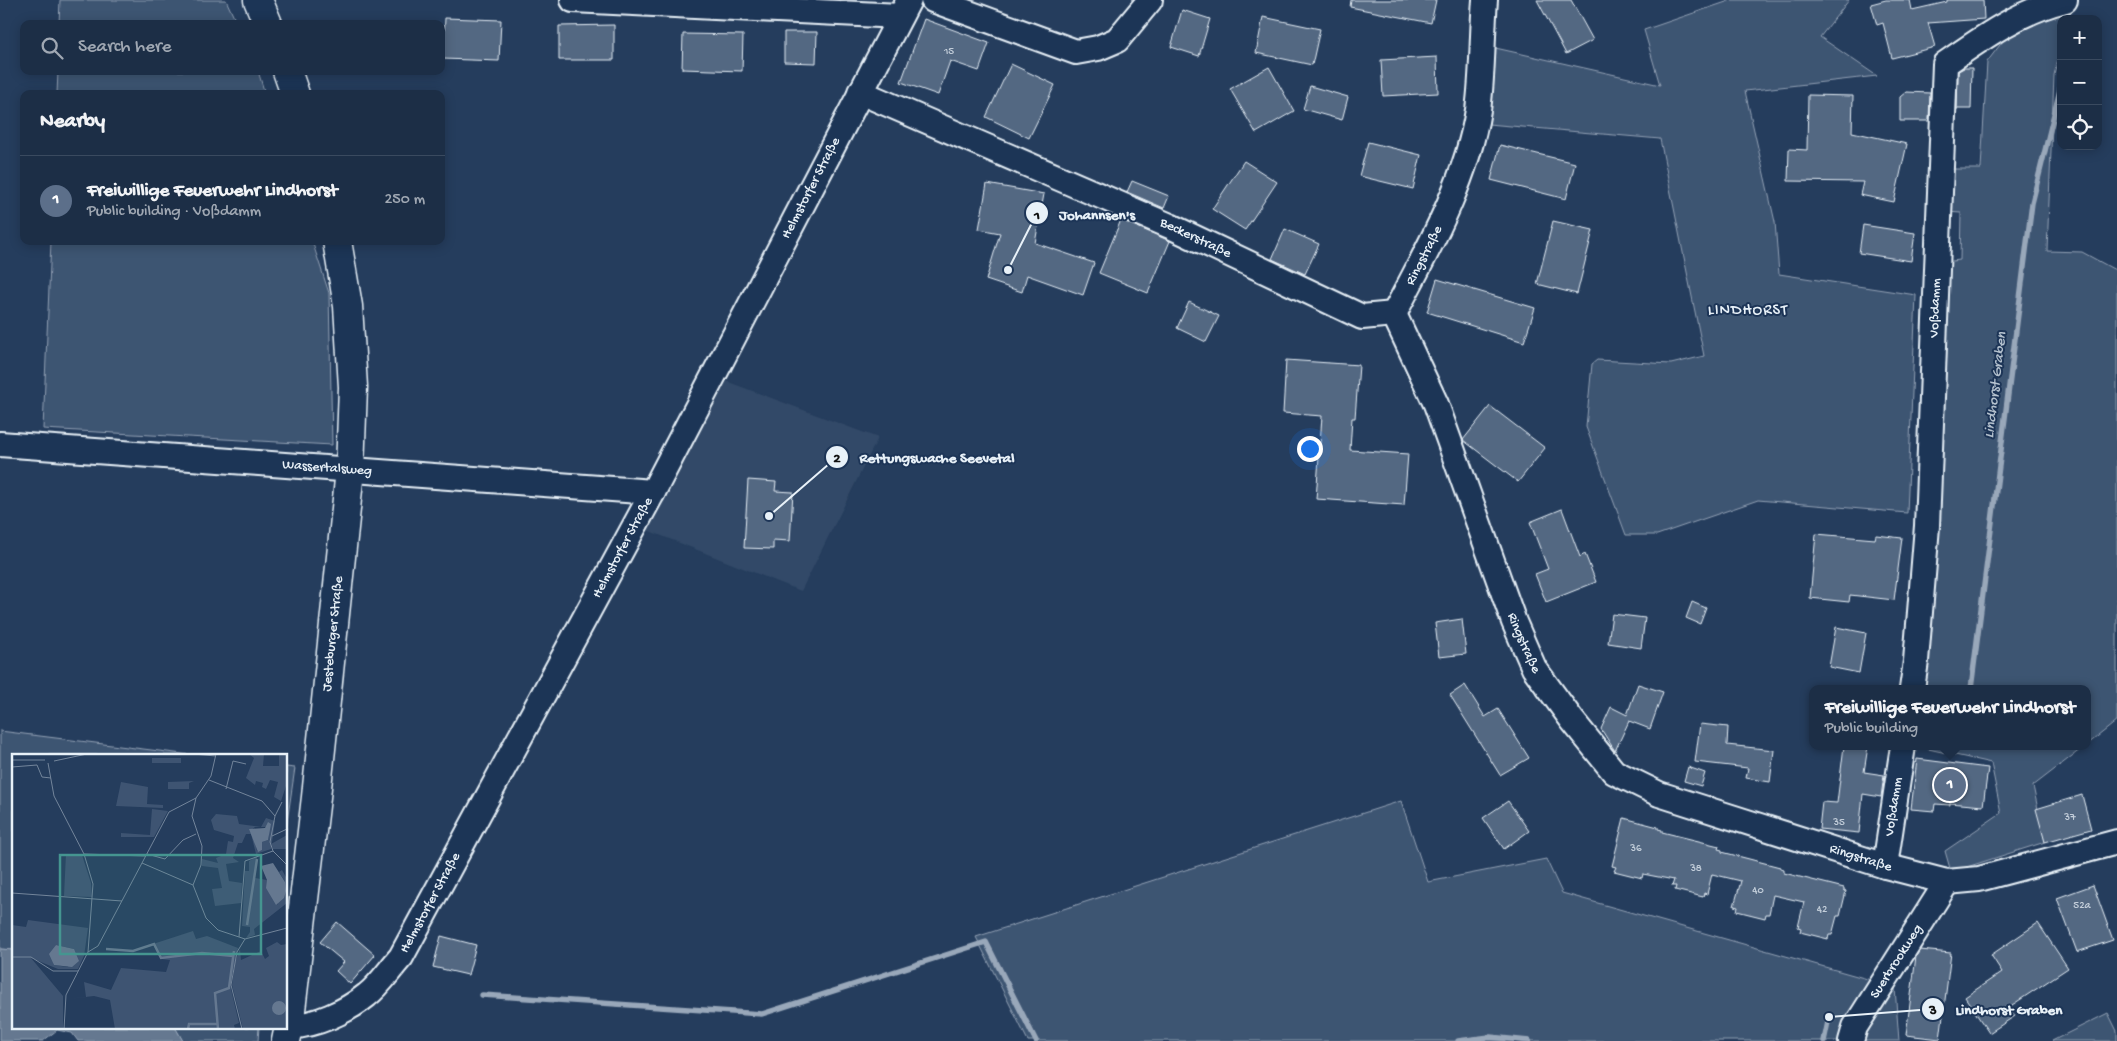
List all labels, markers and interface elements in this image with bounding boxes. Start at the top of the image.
map controls [2057,15,2102,150]
button: + [2057,15,2102,60]
search box [20,20,445,75]
icon: search [38,34,66,62]
text: Search here [78,36,172,59]
house number: 15 [943,46,954,58]
button: − [2057,60,2102,105]
button: locate [2057,105,2102,150]
text: Nearby [40,110,105,135]
street label: Helmstorfer Straße [778,134,845,242]
text: Freiwillige Feuerwehr Lindhorst [87,180,338,203]
text: 1 [53,191,59,210]
text: 250 m [385,191,425,210]
callout: Johannsen's [1024,198,1145,228]
text: Public building · Voßdamm [87,203,261,222]
text: 1 [1033,207,1040,225]
text: Johannsen's [1058,207,1137,225]
street label: Beckerstraße [1156,214,1235,263]
street label: Ringstraße [1402,222,1447,288]
street label: Voßdamm [1926,278,1945,339]
district label: LINDHORST [1708,302,1788,321]
water label: Lindhorst Graben [1981,330,2012,439]
your location [1297,436,1323,462]
callout: Rettungswache Seevetal [824,442,1024,472]
text: 2 [833,450,841,468]
text: Rettungswache Seevetal [858,450,1015,468]
street label: Wassertalsweg [282,456,373,480]
street label: Helmstorfer Straße [589,494,657,601]
street label: Jesteburger Straße [319,574,347,692]
street label: Ringstraße [1503,611,1544,678]
popup [1809,685,2091,750]
text: Freiwillige Feuerwehr Lindhorst [1825,697,2075,720]
text: Public building [1825,720,1918,739]
inset map [12,754,288,1028]
pin: 1 [1934,766,1966,804]
street label: Voßdamm [1881,776,1907,838]
house number: 37 [2063,812,2076,824]
house number: 35 [1832,817,1845,829]
street label: Ringstraße [1827,840,1894,876]
house number: 36 [1629,843,1642,855]
street label: Helmstorfer Straße [396,849,465,956]
house number: 38 [1689,863,1702,875]
house number: 40 [1752,885,1764,897]
house number: 52a [2073,900,2092,912]
house number: 42 [1817,904,1828,916]
street label: Suerbrookweg [1867,921,1926,1002]
callout: Lindhorst Graben [1920,994,2072,1024]
text: 3 [1928,1002,1937,1020]
text: Lindhorst Graben [1956,1002,2063,1020]

